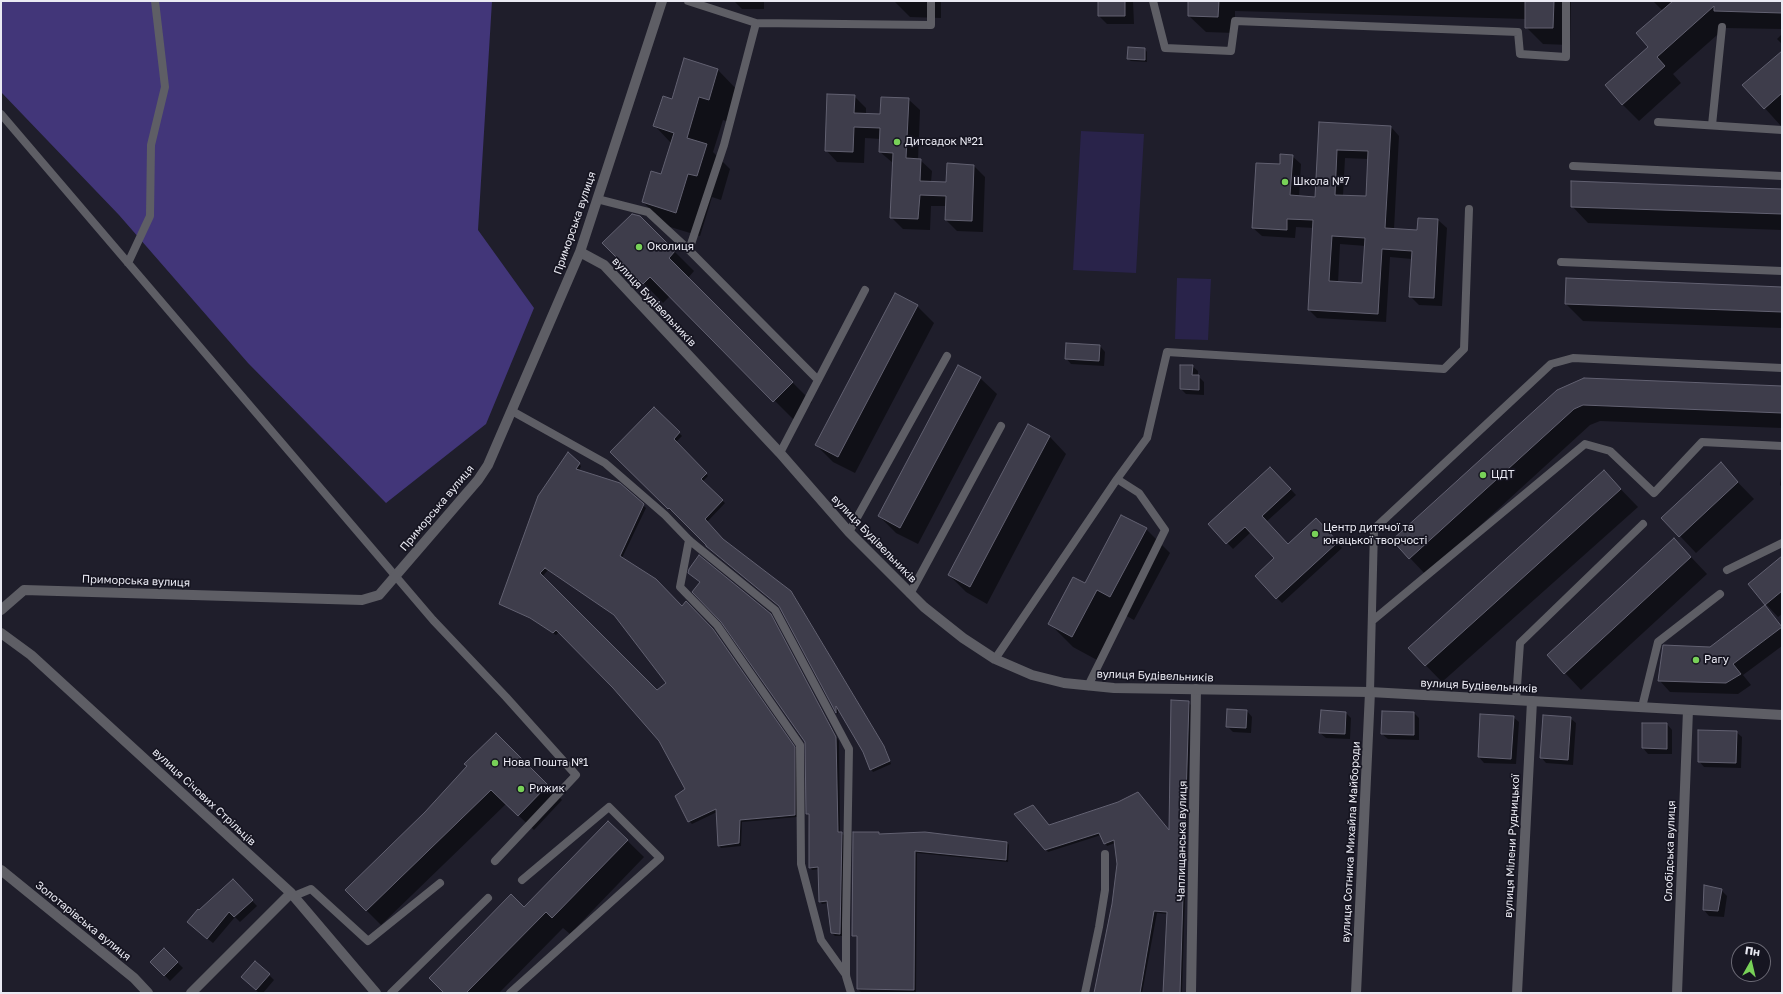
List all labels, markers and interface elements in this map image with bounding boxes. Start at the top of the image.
place label: Дитсадок №21 [905,135,983,149]
marker: Дитсадок №21 [892,137,902,147]
street label: Приморська вулиця [551,170,599,276]
place label: Школа №7 [1293,175,1350,189]
marker: Школа №7 [1280,177,1290,187]
place label: Околиця [647,240,694,254]
marker: Околиця [634,242,644,252]
street label: вулиця Будівельників [609,255,699,349]
street label: Приморська вулиця [397,462,477,554]
place label: ЦДТ [1491,468,1514,482]
marker: ЦДТ [1478,470,1488,480]
street label: вулиця Будівельників [829,492,919,586]
place label: Центр дитячої та юнацької творчості [1323,521,1427,547]
marker: Центр дитячої та юнацької творчості [1310,529,1320,539]
street label: Приморська вулиця [82,573,190,589]
place label: Рагу [1704,653,1729,667]
marker: Рагу [1691,655,1701,665]
street label: вулиця Будівельників [1096,667,1214,685]
street label: вулиця Будівельників [1420,676,1538,696]
street label: вулиця Сотника Михайла Майбороди [1339,741,1363,943]
street label: вулиця Січових Стрільців [150,746,258,848]
place label: Нова Пошта №1 [503,756,588,770]
marker: Нова Пошта №1 [490,758,500,768]
street label: вулиця Мілени Рудницької [1502,774,1522,918]
street label: Чаплищанська вулиця [1174,780,1190,902]
place label: Рижик [529,782,565,796]
marker: Рижик [516,784,526,794]
street label: Слобідська вулиця [1662,800,1678,902]
street label: Золотарівська вулиця [33,878,133,964]
north arrow [1731,942,1771,982]
text: Пн [1744,943,1761,958]

